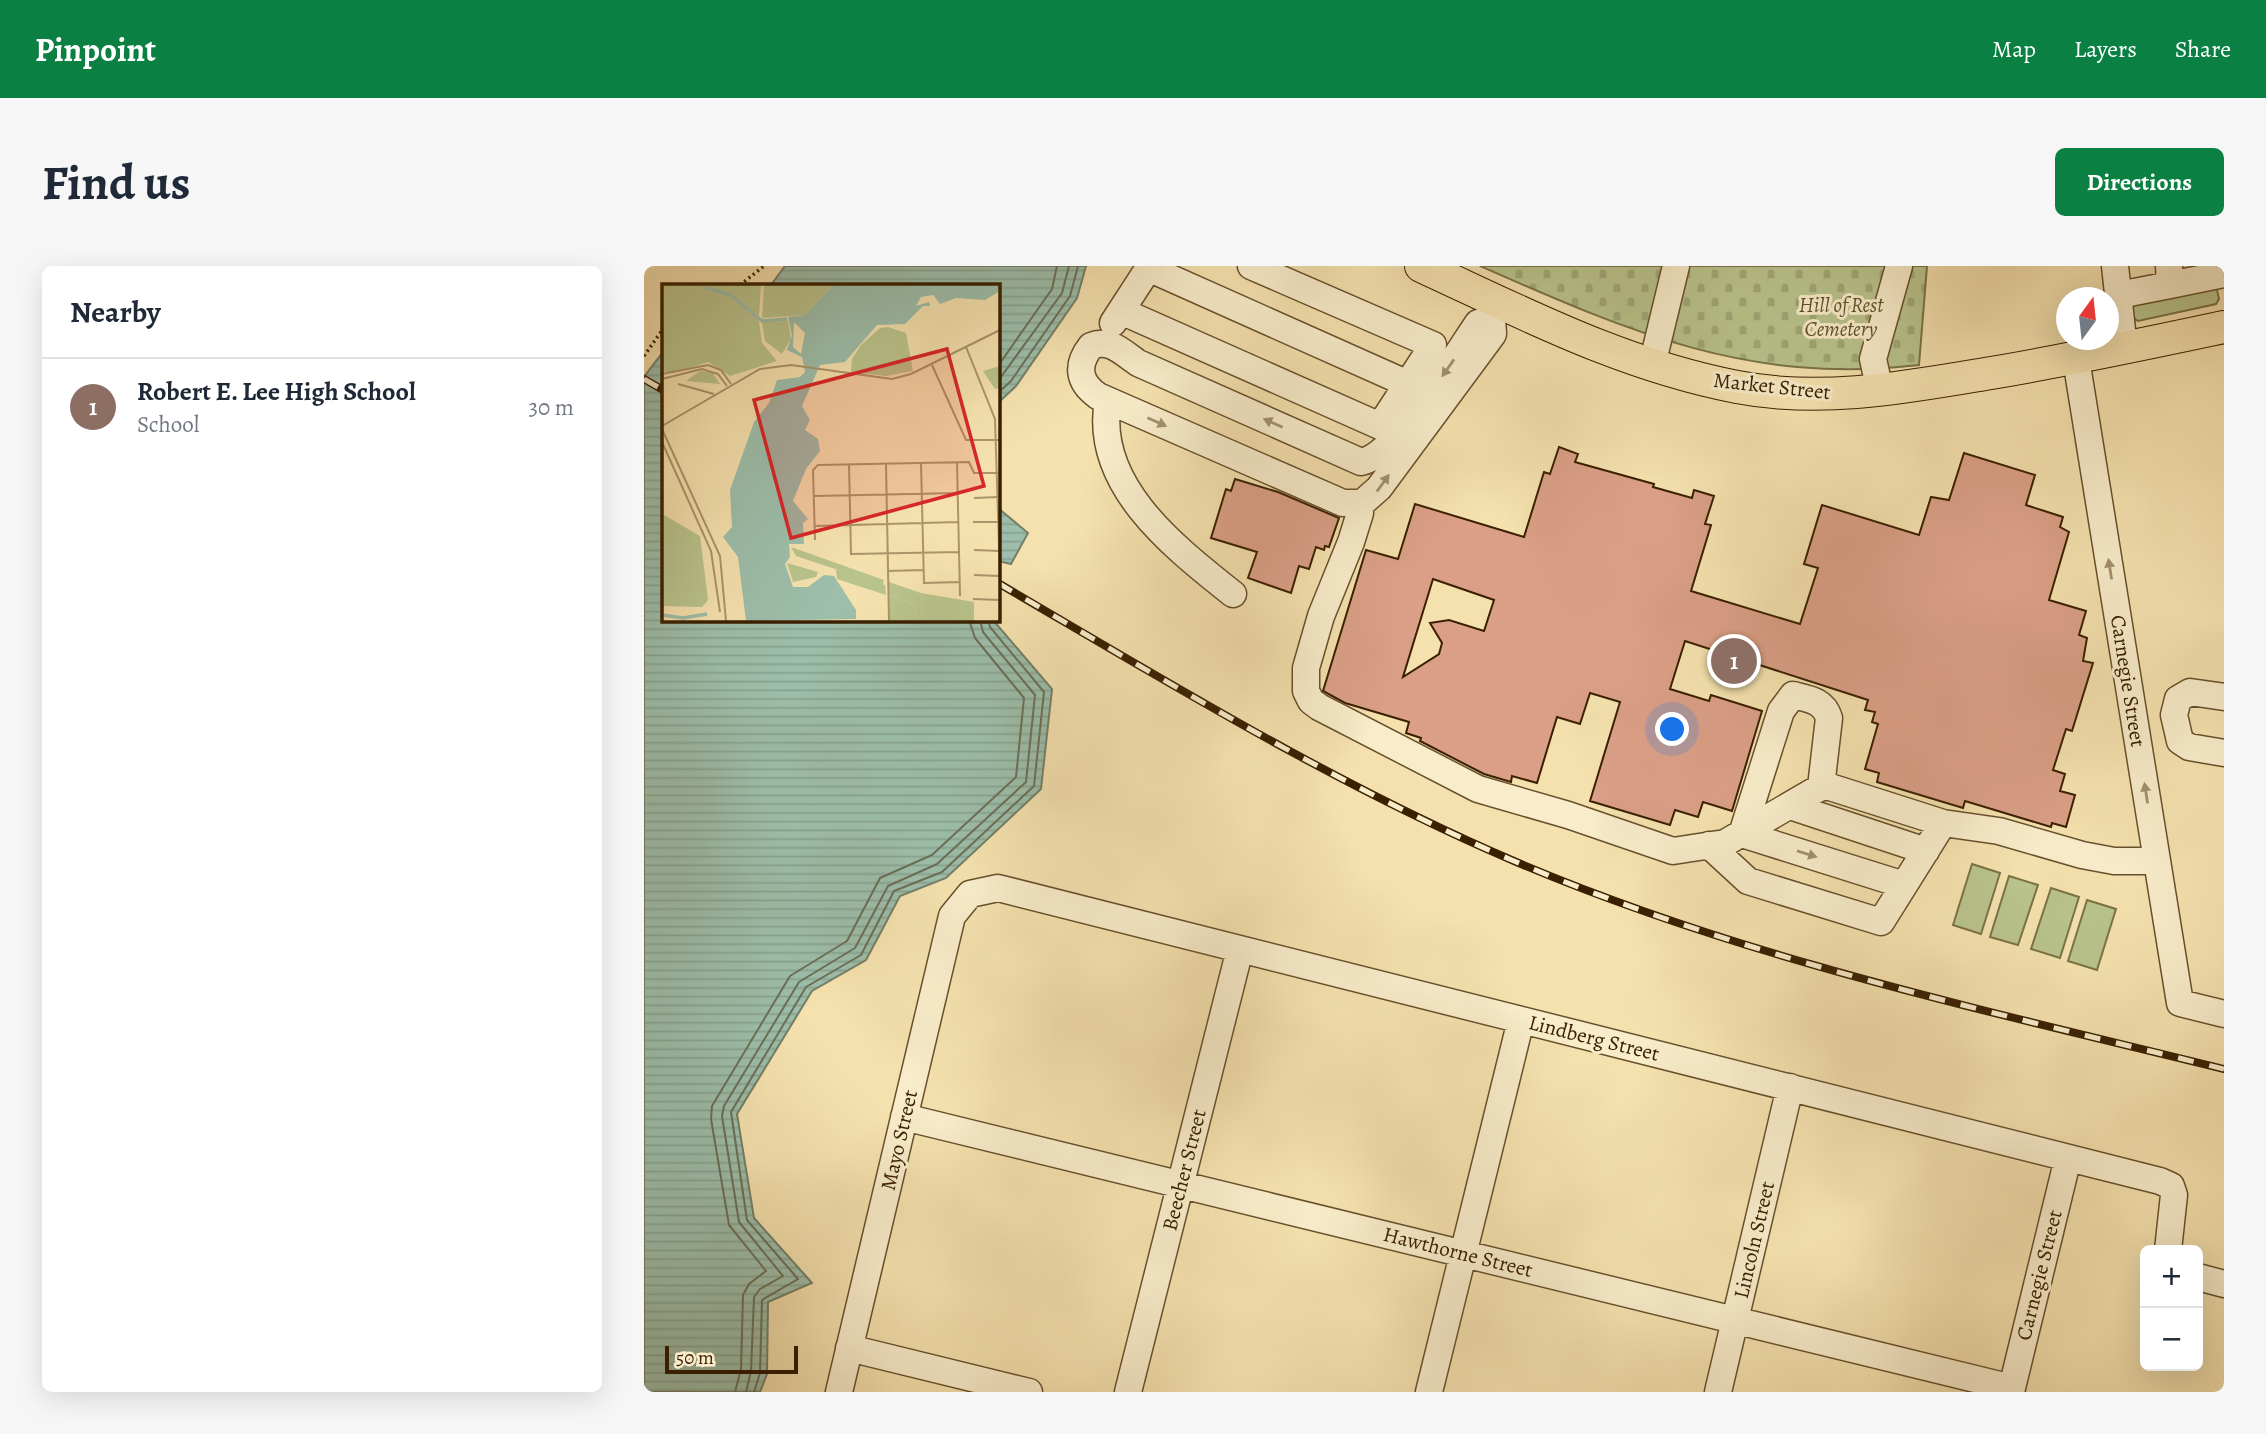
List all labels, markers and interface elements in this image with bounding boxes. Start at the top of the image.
text: Pinpoint [35,27,156,72]
text: Map [1992,33,2036,65]
text: Layers [2074,33,2137,65]
text: Share [2175,33,2231,65]
button: Directions [2055,148,2224,216]
text: Find us [42,149,190,216]
inset map [662,284,999,621]
north arrow [2056,287,2119,350]
park label: Hill of Rest Cemetery [1799,291,1884,343]
text: Nearby [70,292,161,332]
one-way arrow [1441,359,1455,377]
street label: Market Street [1712,366,1832,406]
text: Robert E. Lee High School [137,374,416,409]
text: 1 [89,392,97,423]
text: 30 m [528,392,574,423]
text: School [137,409,199,440]
one-way arrow [1147,416,1167,428]
one-way arrow [1263,417,1283,429]
one-way arrow [1375,474,1390,492]
one-way arrow [2104,558,2115,580]
street label: Carnegie Street [2104,613,2152,749]
pin: 1 [1711,635,1757,687]
your location [1655,712,1689,746]
one-way arrow [2140,782,2151,804]
one-way arrow [1796,850,1817,860]
street label: Lindberg Street [1526,1008,1662,1068]
street label: Mayo Street [874,1087,924,1193]
street label: Beecher Street [1155,1106,1213,1234]
street label: Lincoln Street [1727,1179,1781,1301]
street label: Carnegie Street [2009,1207,2069,1343]
street label: Hawthorne Street [1380,1220,1536,1284]
map controls [2140,1245,2203,1371]
button: + [2140,1245,2203,1308]
button: − [2140,1308,2203,1371]
scale bar [665,1343,798,1375]
text: 50 m [676,1345,714,1371]

